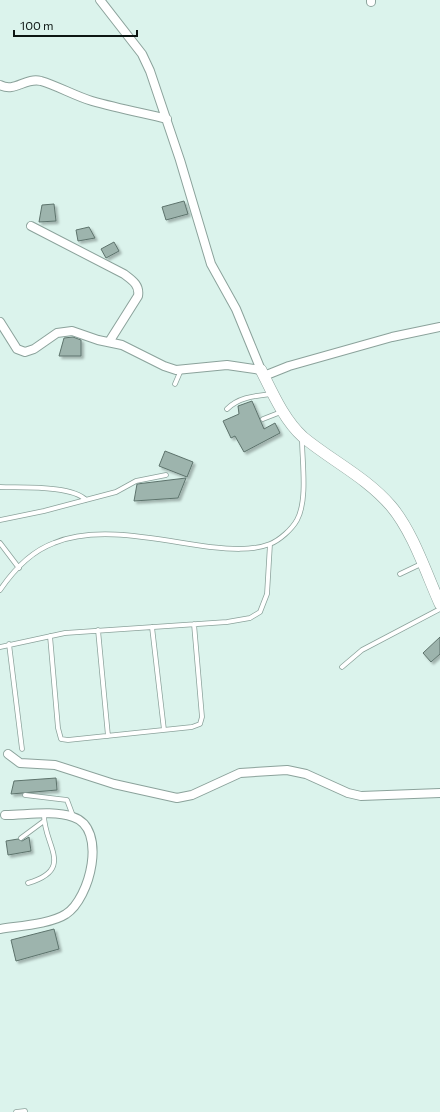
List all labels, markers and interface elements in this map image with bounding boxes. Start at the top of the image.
scale bar [14,12,137,38]
text: 100 m [20,18,54,32]

